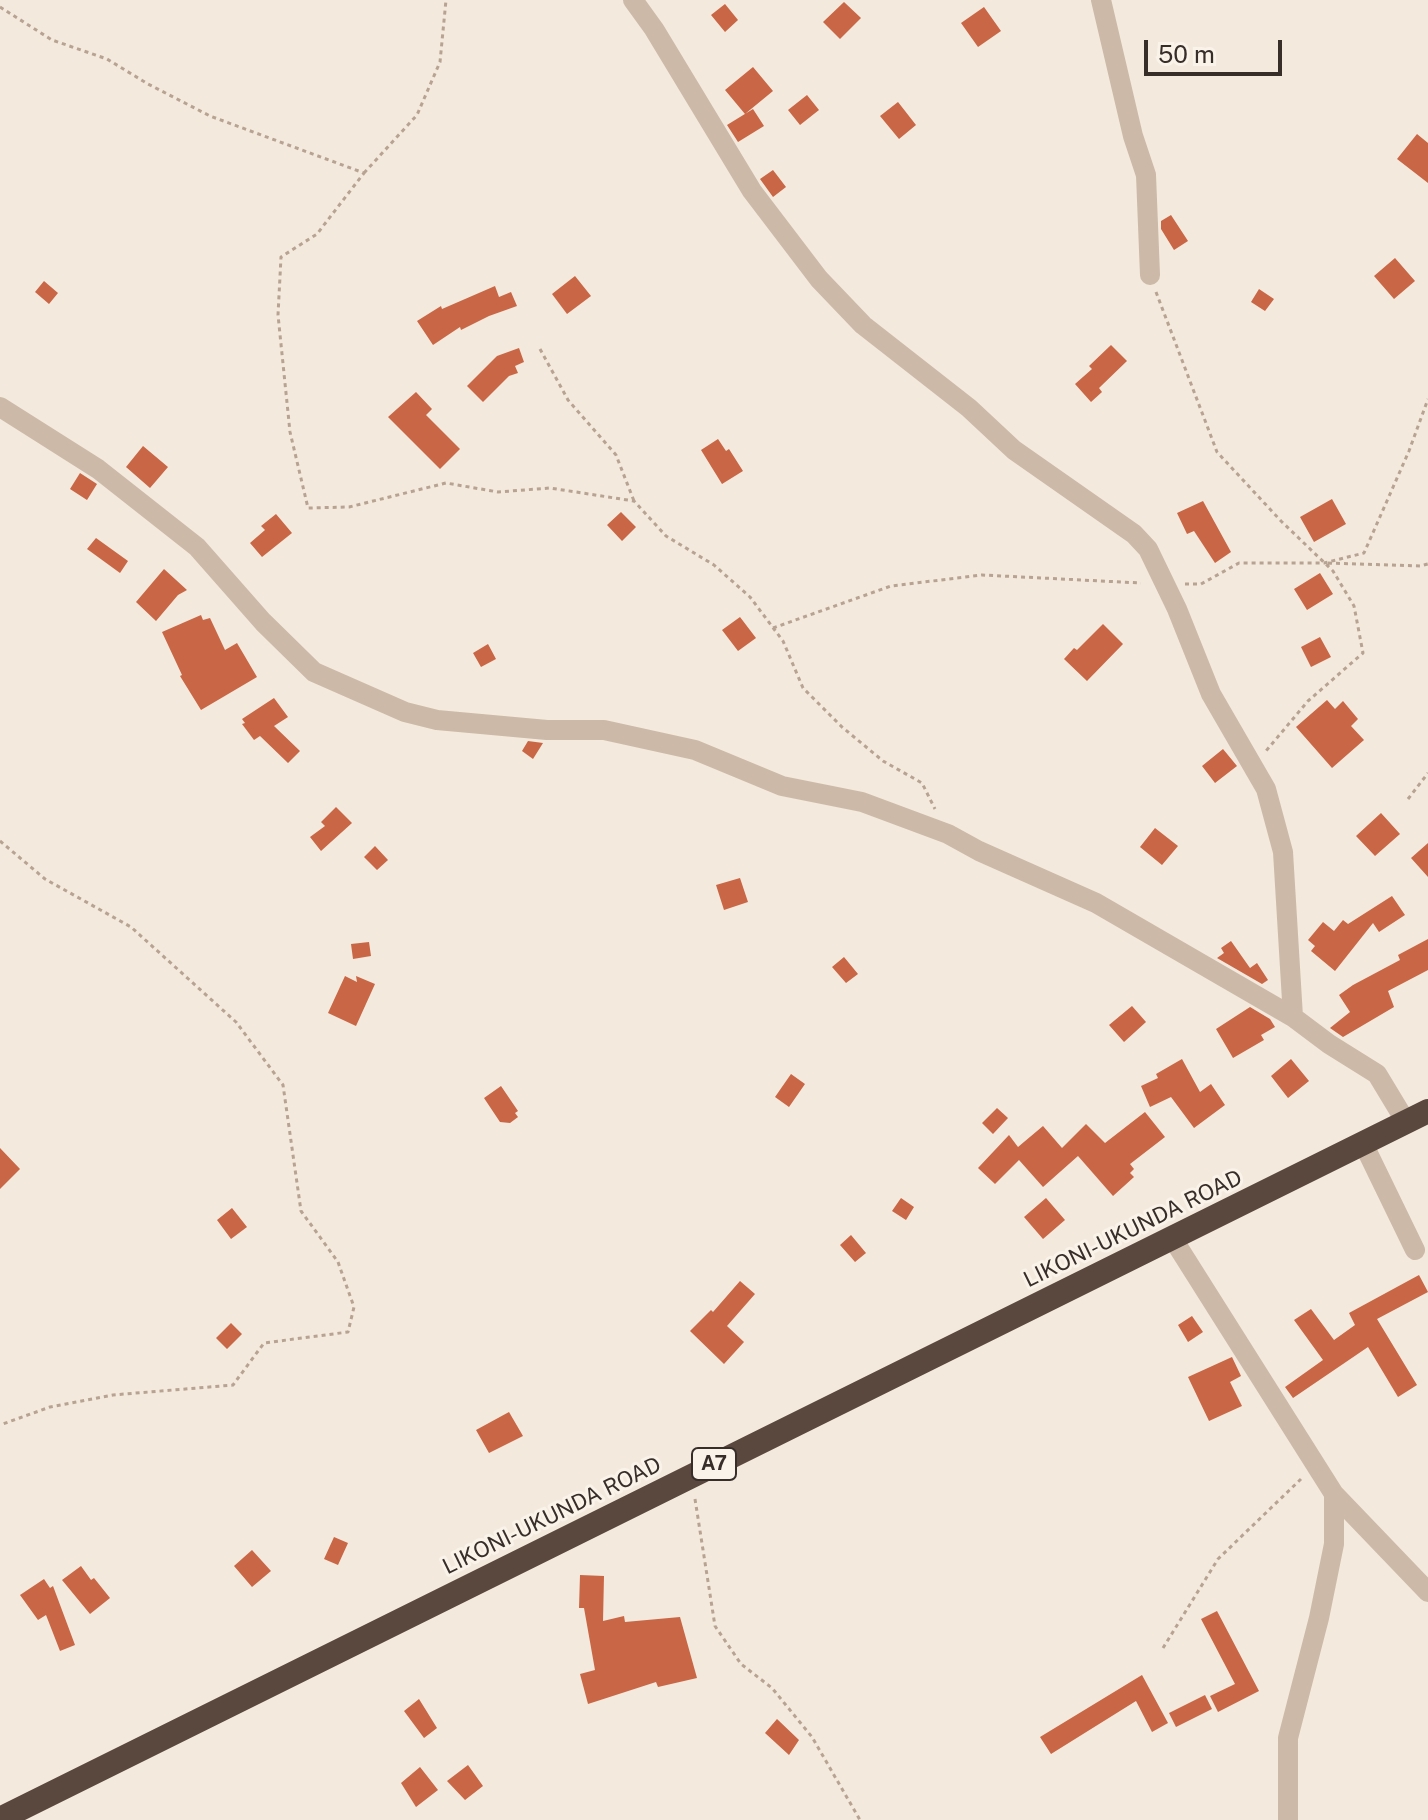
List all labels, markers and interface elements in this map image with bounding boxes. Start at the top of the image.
scale bar [1148,24,1286,74]
text: 50 m [1158,40,1215,68]
street label: LIKONI-UKUNDA ROAD [1019,1165,1247,1293]
road number: A7 [692,1448,736,1480]
street label: LIKONI-UKUNDA ROAD [438,1452,666,1580]

